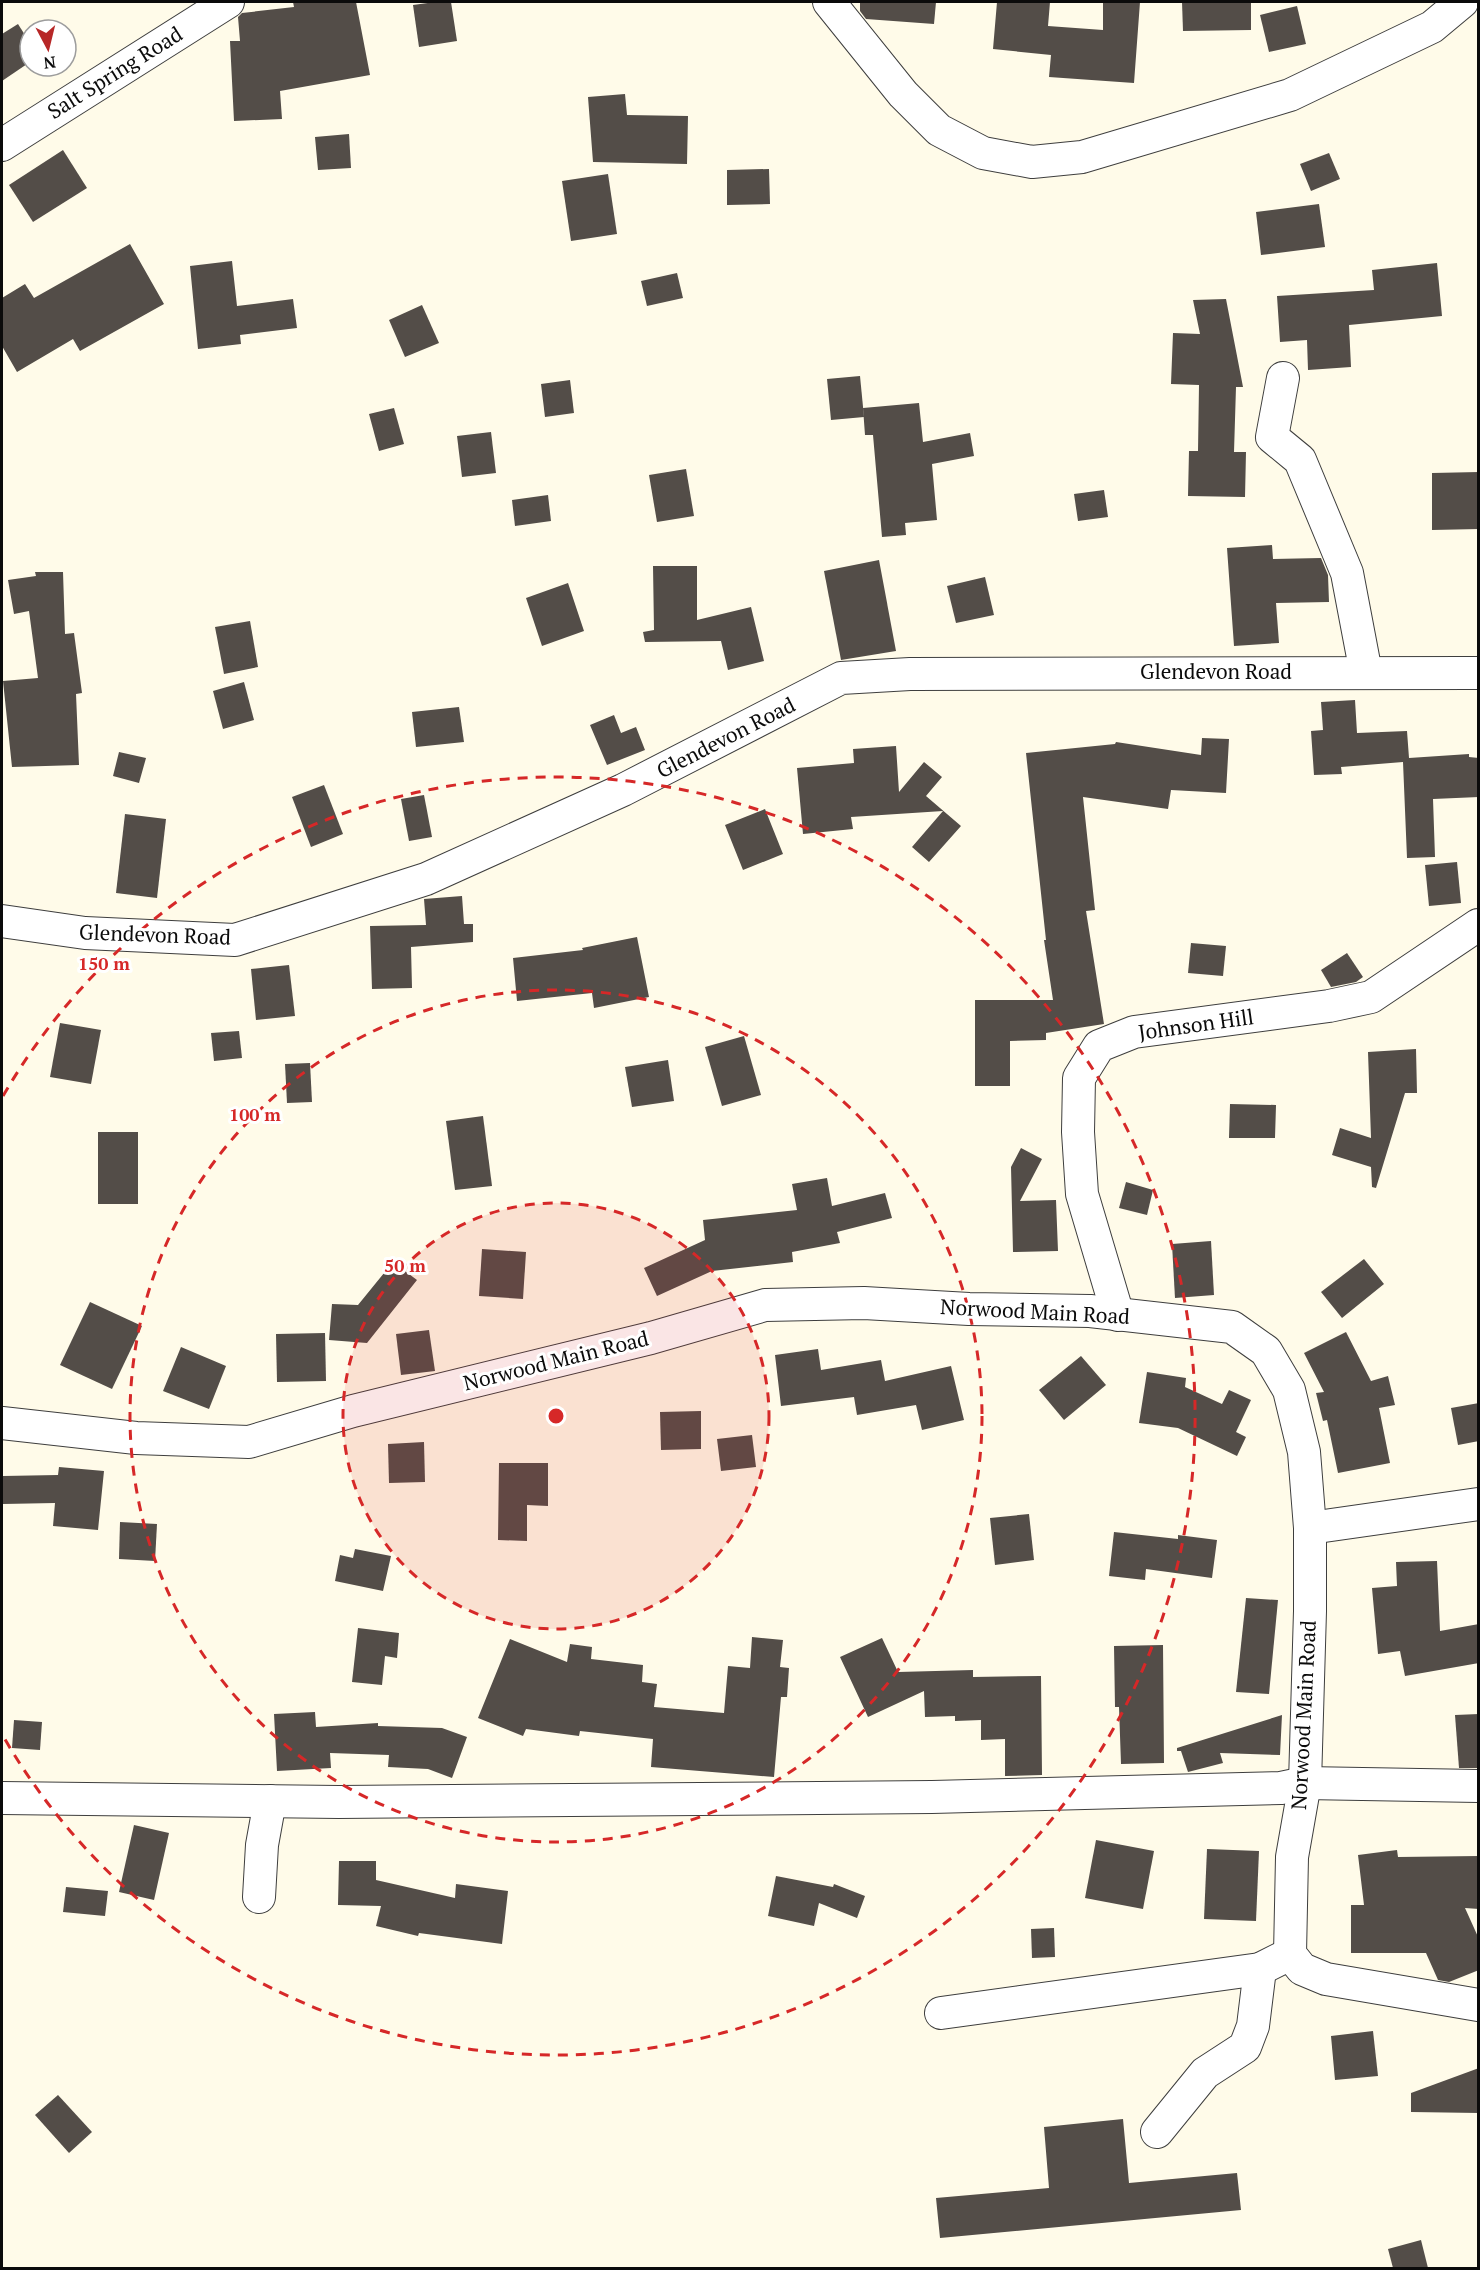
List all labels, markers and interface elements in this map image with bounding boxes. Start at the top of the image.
north arrow [18,18,78,78]
street label: Salt Spring Road [42,19,188,125]
text: N [42,51,57,75]
street label: Glendevon Road [1140,657,1292,685]
street label: Glendevon Road [651,690,800,784]
street label: Glendevon Road [79,917,232,951]
text: 150 m [78,951,130,975]
street label: Johnson Hill [1136,1002,1255,1046]
text: 100 m [229,1102,281,1126]
text: 50 m [384,1253,426,1277]
street label: Norwood Main Road [940,1292,1131,1330]
street label: Norwood Main Road [460,1323,652,1397]
centre of rings [546,1406,566,1426]
street label: Norwood Main Road [1284,1619,1322,1810]

